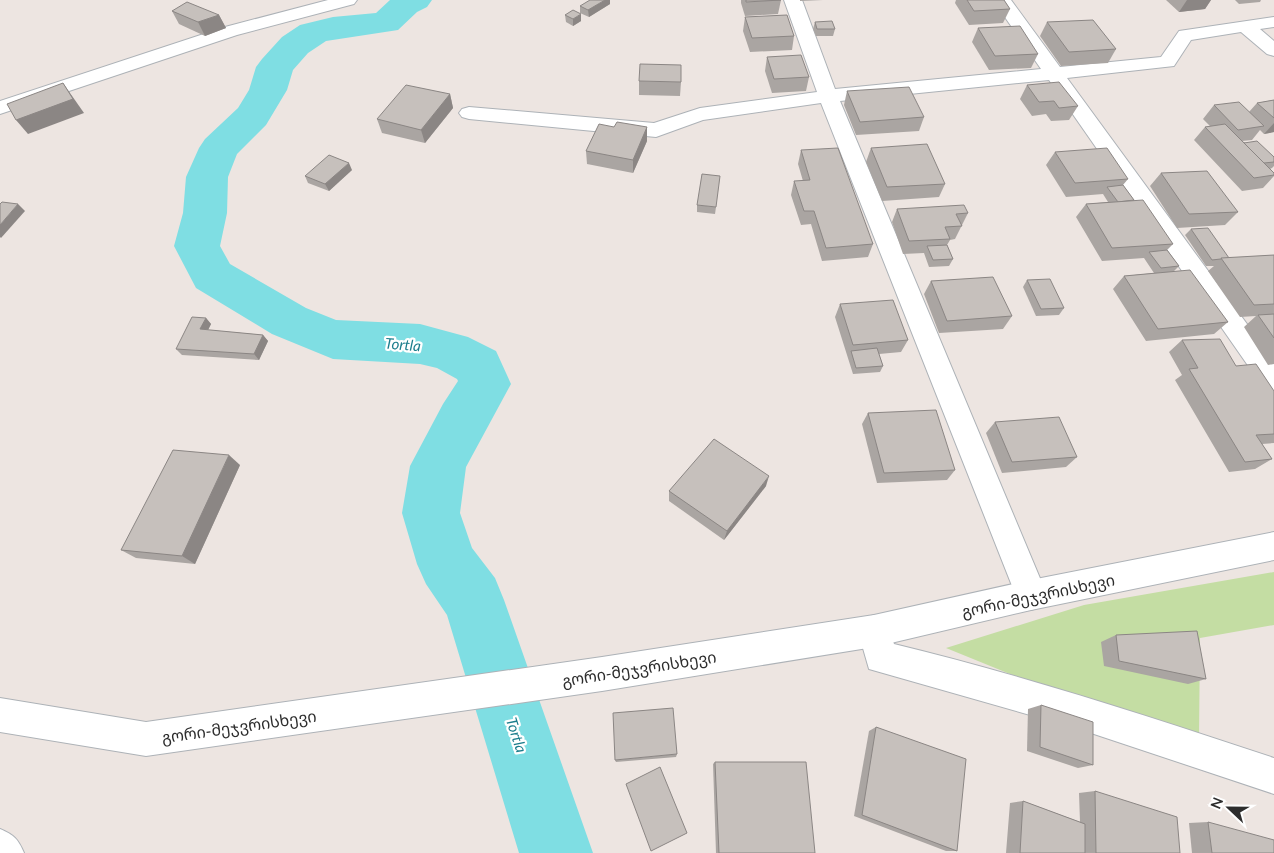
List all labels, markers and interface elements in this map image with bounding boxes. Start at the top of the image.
water label: Tortla [384,333,422,355]
street label: გორი-მეჯვრისხევი [960,569,1117,622]
street label: გორი-მეჯვრისხევი [560,646,718,691]
street label: გორი-მეჯვრისხევი [160,706,318,747]
water label: Tortla [503,715,531,755]
north arrow [1204,783,1254,833]
text: N [1207,795,1226,811]

